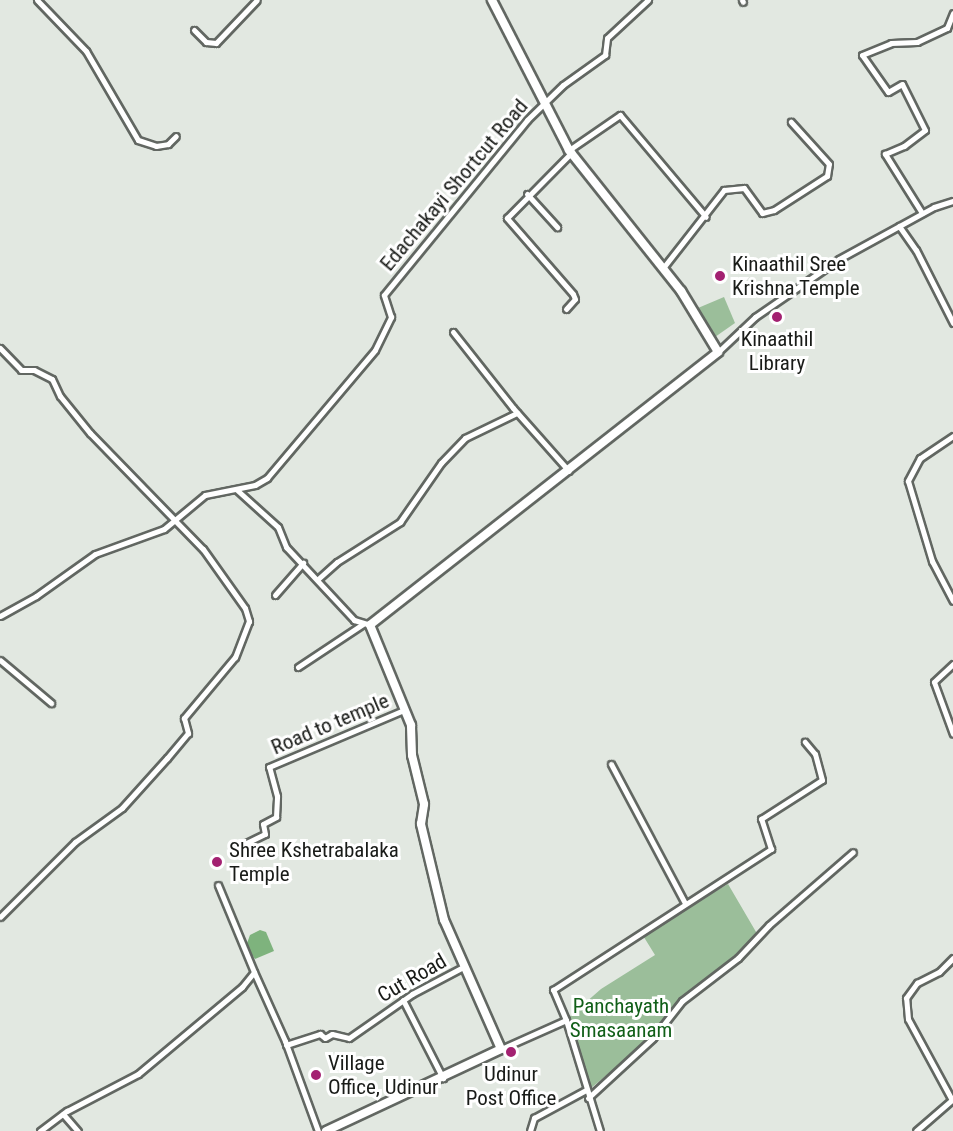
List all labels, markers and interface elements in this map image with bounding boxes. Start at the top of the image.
street label: Edachakayi Shortcut Road [375,94,533,276]
place label: Kinaathil Sree Krishna Temple [732,251,860,301]
marker: Kinaathil Sree Krishna Temple [713,269,727,283]
marker: Kinaathil Library [770,310,784,324]
place label: Kinaathil Library [741,326,813,376]
street label: Road to temple [267,688,393,760]
place label: Shree Kshetrabalaka Temple [229,837,399,887]
marker: Shree Kshetrabalaka Temple [210,855,224,869]
street label: Cut Road [373,948,451,1008]
park label: Panchayath Smasaanam [570,993,672,1043]
marker: Udinur Post Office [504,1045,518,1059]
place label: Village Office, Udinur [328,1050,439,1100]
place label: Udinur Post Office [466,1061,556,1111]
marker: Village Office, Udinur [309,1068,323,1082]

